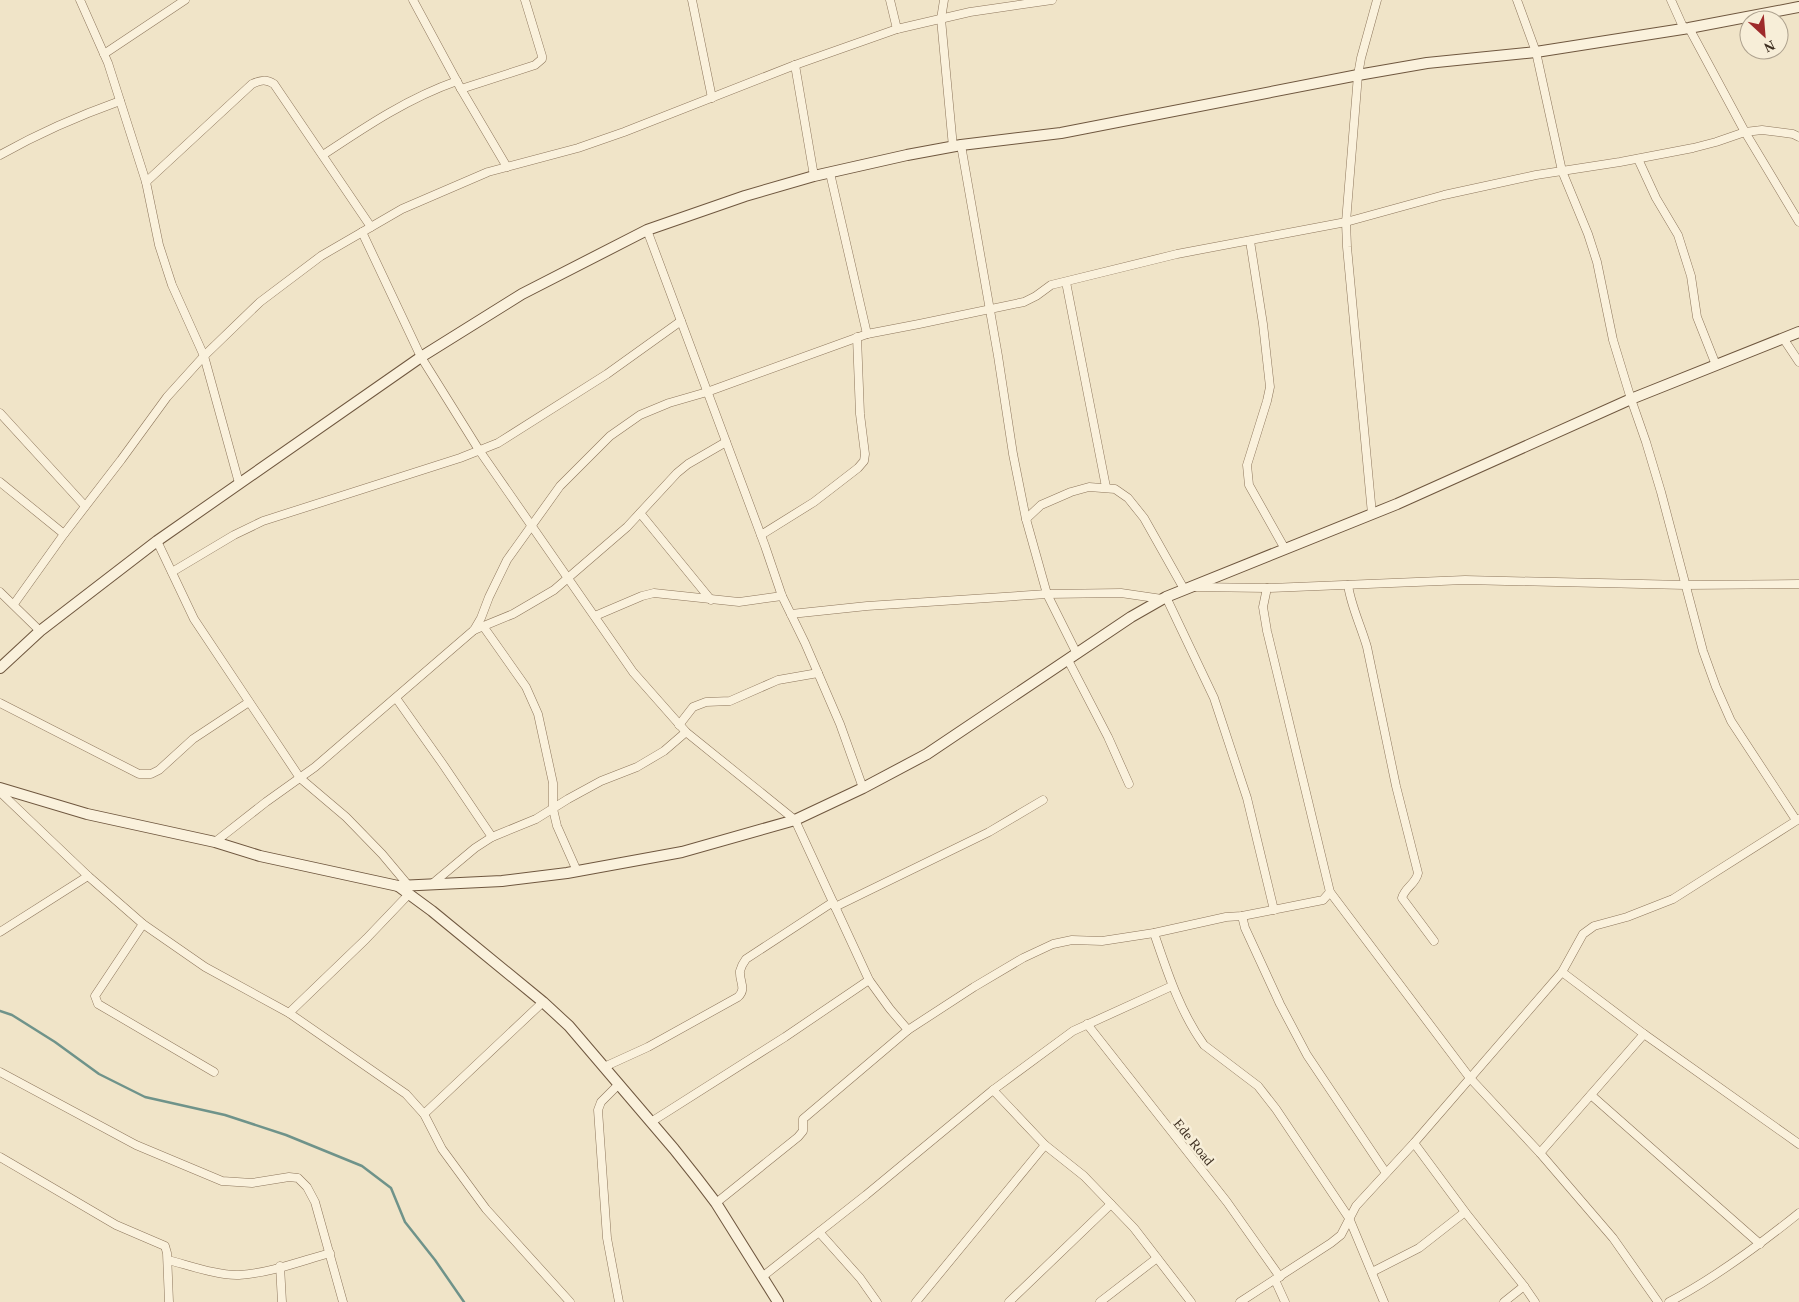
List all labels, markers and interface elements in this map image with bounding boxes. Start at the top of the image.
north arrow [1739,10,1789,60]
text: N [1762,37,1777,55]
street label: Ede Road [1171,1116,1217,1168]

